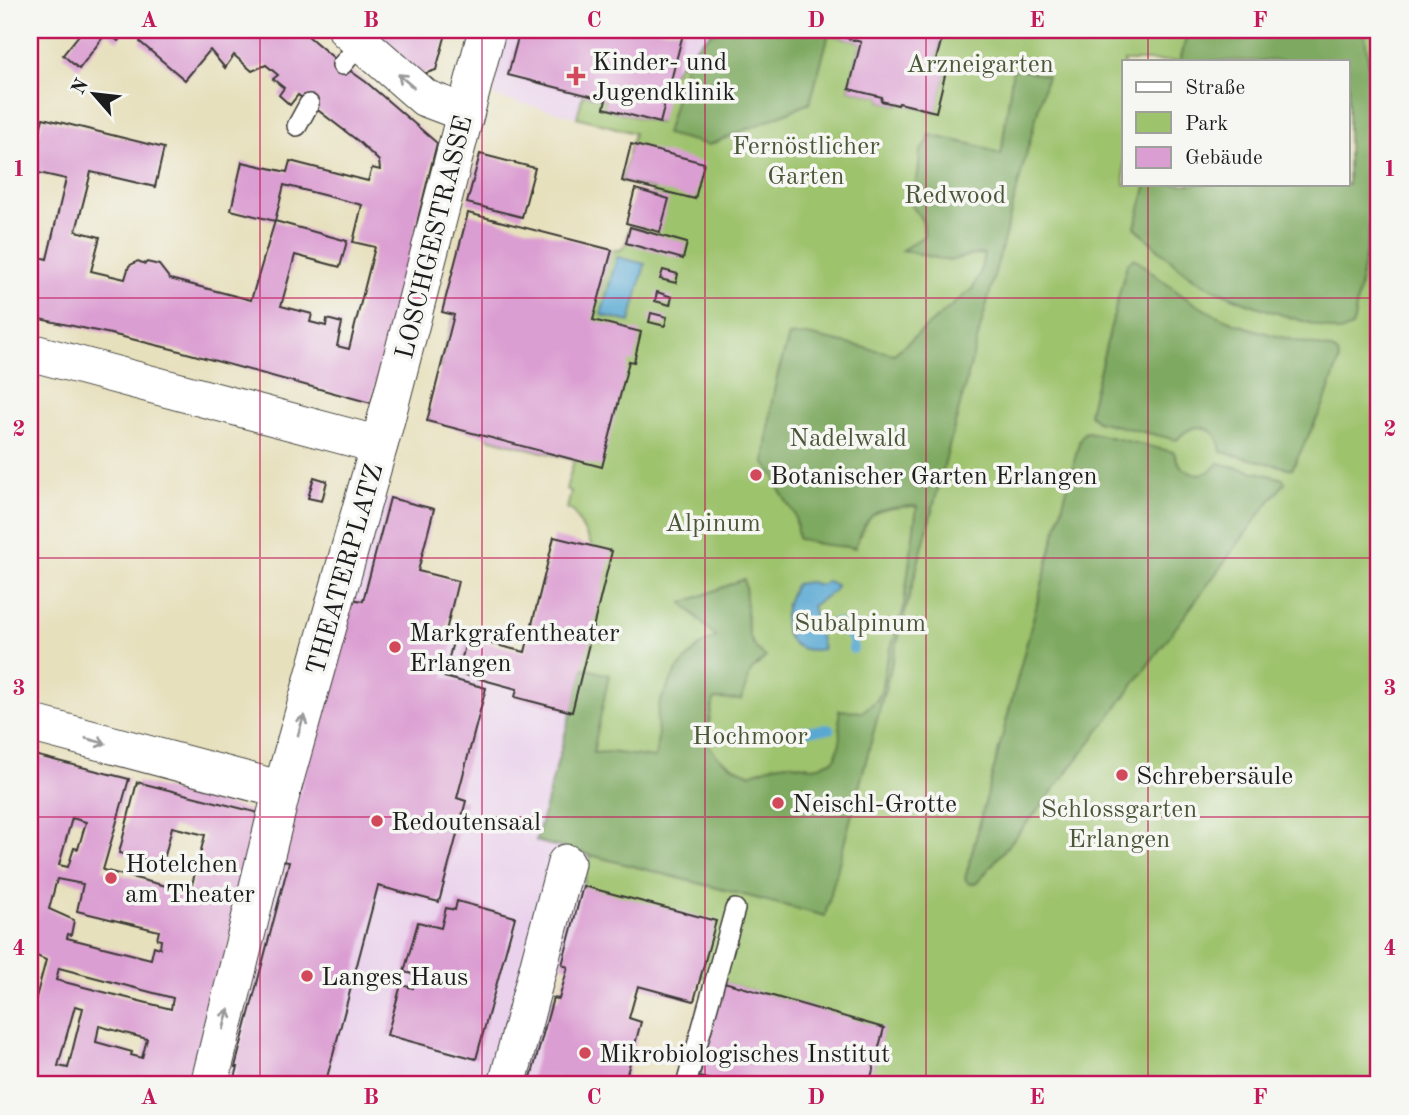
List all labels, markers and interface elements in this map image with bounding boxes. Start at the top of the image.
text: A [140,9,158,32]
text: B [363,9,379,32]
text: C [586,9,602,32]
text: D [807,9,825,32]
text: E [1029,9,1045,32]
text: F [1252,9,1268,32]
place label: Kinder- und Jugendklinik [592,50,736,106]
park label: Arzneigarten [906,52,1054,78]
north arrow [60,60,130,130]
legend [1122,60,1350,186]
marker: Kinder- und Jugendklinik [566,66,586,86]
one-way arrow [397,73,415,89]
text: N [69,76,93,98]
text: Straße [1185,78,1245,99]
street label: LOSCHGESTRASSE [392,113,478,362]
text: Park [1185,114,1228,135]
park label: Fernöstlicher Garten [732,134,880,190]
text: Gebäude [1185,148,1263,169]
text: 1 [12,158,26,181]
text: 1 [1383,158,1397,181]
park label: Redwood [904,183,1006,209]
text: 2 [12,418,26,441]
text: 2 [1383,418,1397,441]
park label: Nadelwald [789,426,907,452]
street label: THEATERPLATZ [303,461,388,678]
place label: Botanischer Garten Erlangen [770,464,1098,490]
marker: Botanischer Garten Erlangen [748,467,764,483]
park label: Alpinum [665,511,761,537]
park label: Subalpinum [794,611,926,637]
place label: Markgrafentheater Erlangen [409,621,620,677]
marker: Markgrafentheater Erlangen [387,639,403,655]
text: 3 [12,677,26,700]
text: 3 [1383,677,1397,700]
one-way arrow [295,714,308,736]
park label: Hochmoor [692,724,808,750]
one-way arrow [85,735,107,748]
place label: Schrebersäule [1136,764,1293,790]
marker: Schrebersäule [1114,767,1130,783]
place label: Neischl-Grotte [792,792,957,818]
marker: Neischl-Grotte [770,795,786,811]
park label: Schlossgarten Erlangen [1041,797,1197,853]
place label: Redoutensaal [391,810,541,836]
marker: Redoutensaal [369,813,385,829]
place label: Hotelchen am Theater [125,852,255,908]
marker: Hotelchen am Theater [103,870,119,886]
text: 4 [12,937,26,960]
text: 4 [1383,937,1397,960]
place label: Langes Haus [321,965,468,991]
marker: Langes Haus [299,968,315,984]
one-way arrow [220,1008,233,1031]
place label: Mikrobiologisches Institut [599,1042,890,1068]
marker: Mikrobiologisches Institut [577,1045,593,1061]
text: A [140,1086,158,1109]
text: B [363,1086,379,1109]
text: C [586,1086,602,1109]
text: D [807,1086,825,1109]
text: E [1029,1086,1045,1109]
text: F [1252,1086,1268,1109]

